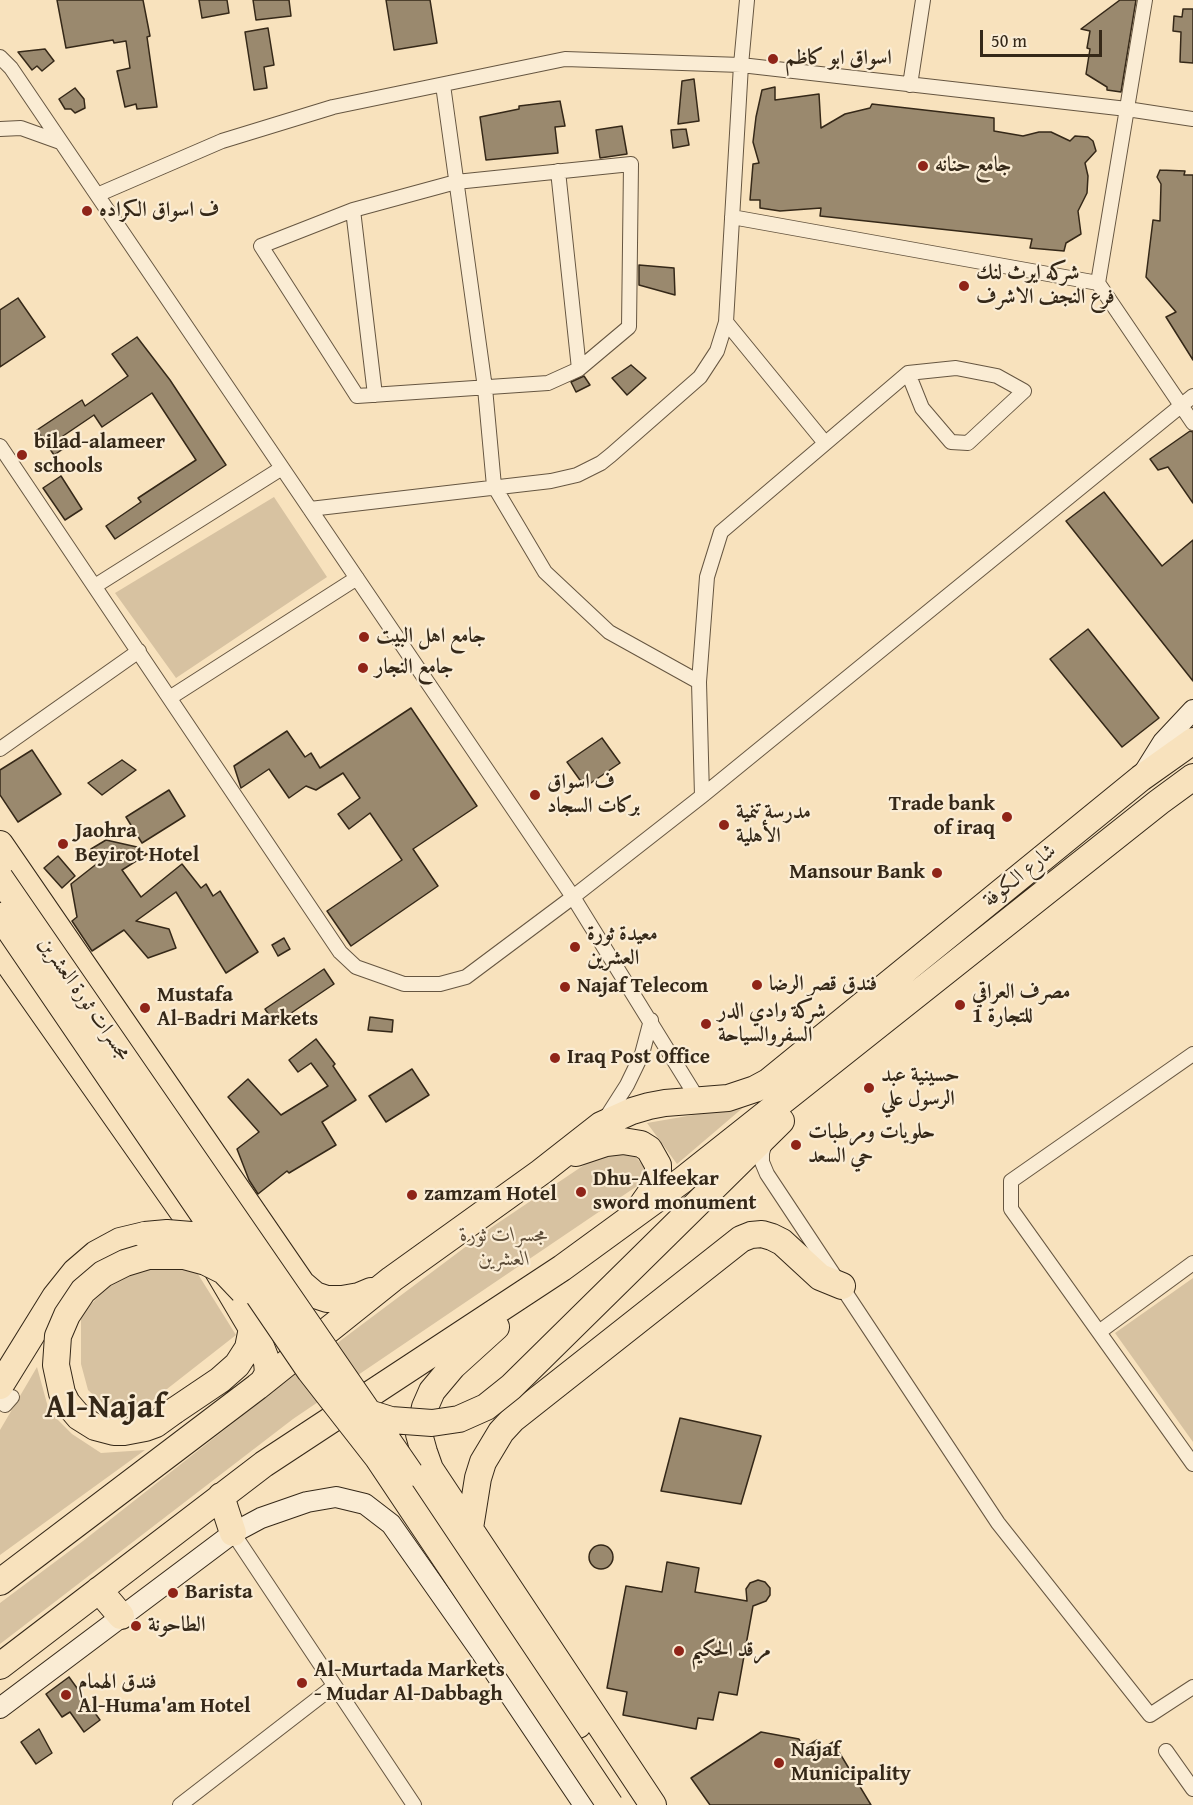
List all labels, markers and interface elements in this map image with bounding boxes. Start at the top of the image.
scale bar [983,18,1104,56]
text: 50 m [991,27,1027,54]
place label: اسواق ابو كاظم [785,46,892,72]
marker: اسواق ابو كاظم [766,52,780,66]
place label: جامع حنانه [935,153,1011,179]
marker: جامع حنانه [916,159,930,173]
place label: ف اسواق الكراده [99,198,219,224]
marker: ف اسواق الكراده [80,204,94,218]
place label: شركه ايرث لنك فرع النجف الاشرف [976,261,1115,311]
marker: شركه ايرث لنك فرع النجف الاشرف [957,279,971,293]
place label: bilad-alameer schools [34,430,165,480]
marker: bilad-alameer schools [15,448,29,462]
place label: جامع اهل البيت [376,624,486,650]
marker: جامع اهل البيت [357,630,371,644]
place label: جامع النجار [375,655,453,681]
marker: جامع النجار [356,661,370,675]
place label: ف اسواق بركات السجاد [547,770,640,820]
marker: ف اسواق بركات السجاد [528,788,542,802]
place label: Trade bank of iraq [889,792,995,842]
place label: مدرسة تنمية الأهلية [736,800,811,850]
marker: Trade bank of iraq [1000,810,1014,824]
marker: مدرسة تنمية الأهلية [717,818,731,832]
place label: Jaohra Beyirot Hotel [75,819,199,869]
marker: Jaohra Beyirot Hotel [56,837,70,851]
street label: شارع الكوفة [978,839,1062,913]
place label: Mansour Bank [789,860,925,886]
marker: Mansour Bank [930,866,944,880]
place label: معيدة ثورة العشرين [587,922,658,972]
street label: مجسرات ثورة العشرين [32,932,136,1066]
marker: معيدة ثورة العشرين [568,940,582,954]
place label: فندق قصر الرضا [769,972,877,998]
place label: Najaf Telecom [577,974,708,1000]
marker: فندق قصر الرضا [750,978,764,992]
marker: Najaf Telecom [558,980,572,994]
place label: مصرف العراقي للتجارة 1 [972,980,1070,1030]
place label: Mustafa Al-Badri Markets [157,983,318,1033]
marker: مصرف العراقي للتجارة 1 [953,998,967,1012]
place label: شركة وادي الدر السفروالسياحة [718,999,826,1049]
marker: Mustafa Al-Badri Markets [138,1001,152,1015]
marker: شركة وادي الدر السفروالسياحة [699,1017,713,1031]
place label: Iraq Post Office [567,1045,710,1071]
marker: Iraq Post Office [548,1051,562,1065]
place label: حسينية عبد الرسول علي [881,1063,960,1113]
marker: حسينية عبد الرسول علي [862,1081,876,1095]
place label: حلويات ومرطبات حي السعد [808,1120,935,1170]
marker: حلويات ومرطبات حي السعد [789,1138,803,1152]
place label: Dhu-Alfeekar sword monument [593,1167,756,1217]
place label: zamzam Hotel [424,1182,557,1208]
marker: Dhu-Alfeekar sword monument [574,1185,588,1199]
marker: zamzam Hotel [405,1188,419,1202]
park label: مجسرات ثورة العشرين [460,1223,548,1273]
district label: Al-Najaf [45,1389,165,1429]
place label: Barista [185,1580,253,1606]
marker: Barista [166,1586,180,1600]
place label: الطاحونة [148,1613,206,1639]
marker: الطاحونة [129,1619,143,1633]
place label: مرقد الحكيم [691,1638,771,1664]
marker: مرقد الحكيم [672,1644,686,1658]
place label: Al-Murtada Markets - Mudar Al-Dabbagh [314,1658,505,1708]
place label: فندق الهمام Al-Huma'am Hotel [78,1670,251,1720]
marker: Al-Murtada Markets - Mudar Al-Dabbagh [295,1676,309,1690]
marker: فندق الهمام Al-Huma'am Hotel [59,1688,73,1702]
place label: Najaf Municipality [791,1738,911,1788]
marker: Najaf Municipality [772,1756,786,1770]

